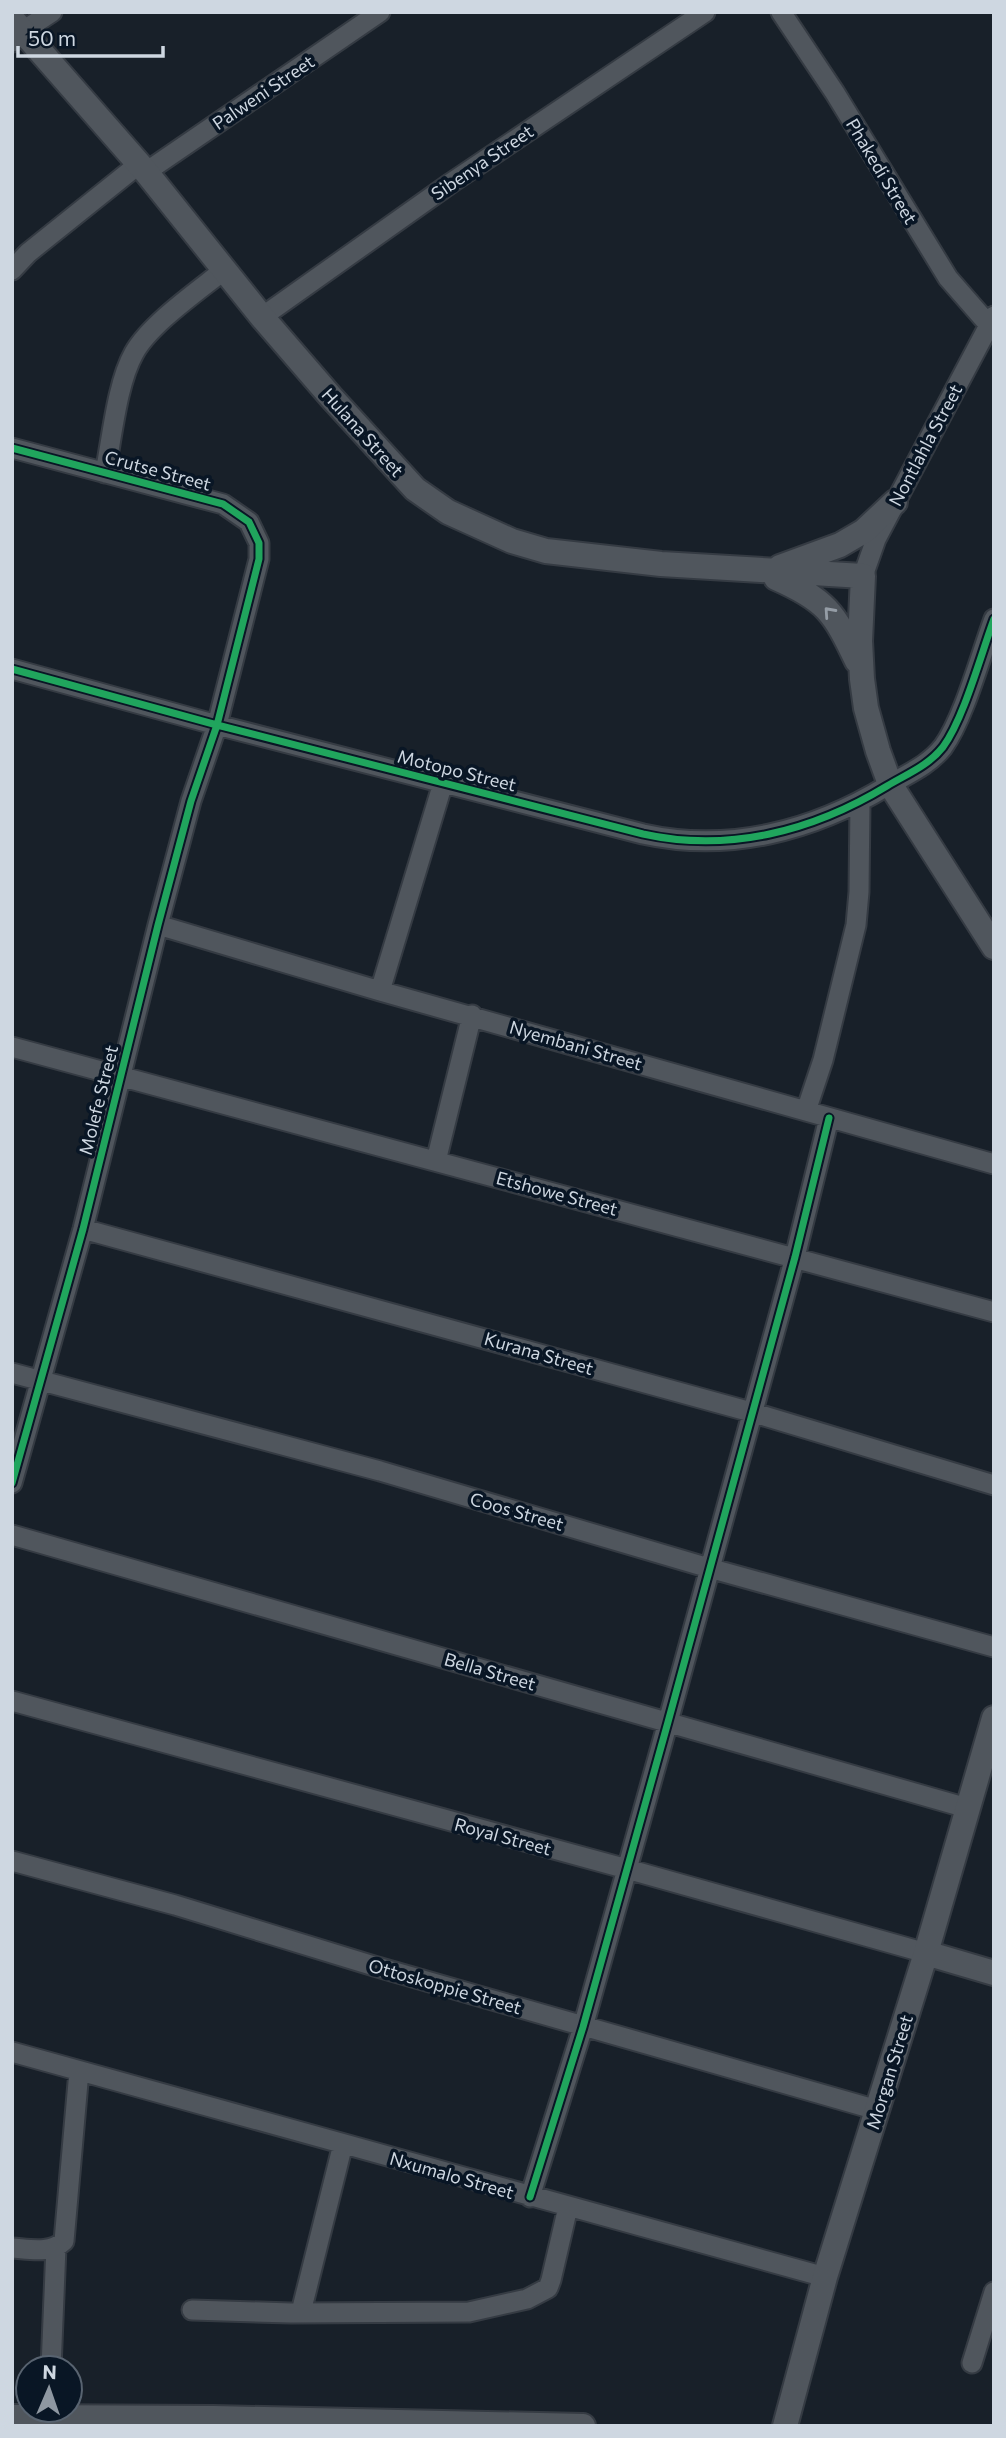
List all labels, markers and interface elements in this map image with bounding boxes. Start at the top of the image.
scale bar [18,14,163,58]
text: 50 m [28,25,76,50]
street label: Palweni Street [208,50,318,134]
street label: Phakedi Street [842,114,922,228]
street label: Sibenya Street [427,120,537,204]
street label: Nontlahla Street [884,380,966,510]
street label: Hulana Street [317,383,409,481]
street label: Crutse Street [103,445,213,495]
one-way arrow [825,607,837,620]
street label: Motopo Street [395,745,519,795]
street label: Nyembani Street [507,1016,645,1074]
street label: Molefe Street [74,1043,122,1157]
street label: Etshowe Street [494,1166,620,1220]
street label: Kurana Street [482,1327,596,1379]
street label: Coos Street [468,1487,566,1535]
street label: Bella Street [442,1647,538,1695]
street label: Royal Street [452,1813,554,1859]
street label: Ottoskoppie Street [366,1954,524,2018]
street label: Morgan Street [861,2012,917,2132]
street label: Nxumalo Street [387,2147,517,2203]
north arrow [14,2354,84,2424]
text: N [42,2360,57,2383]

